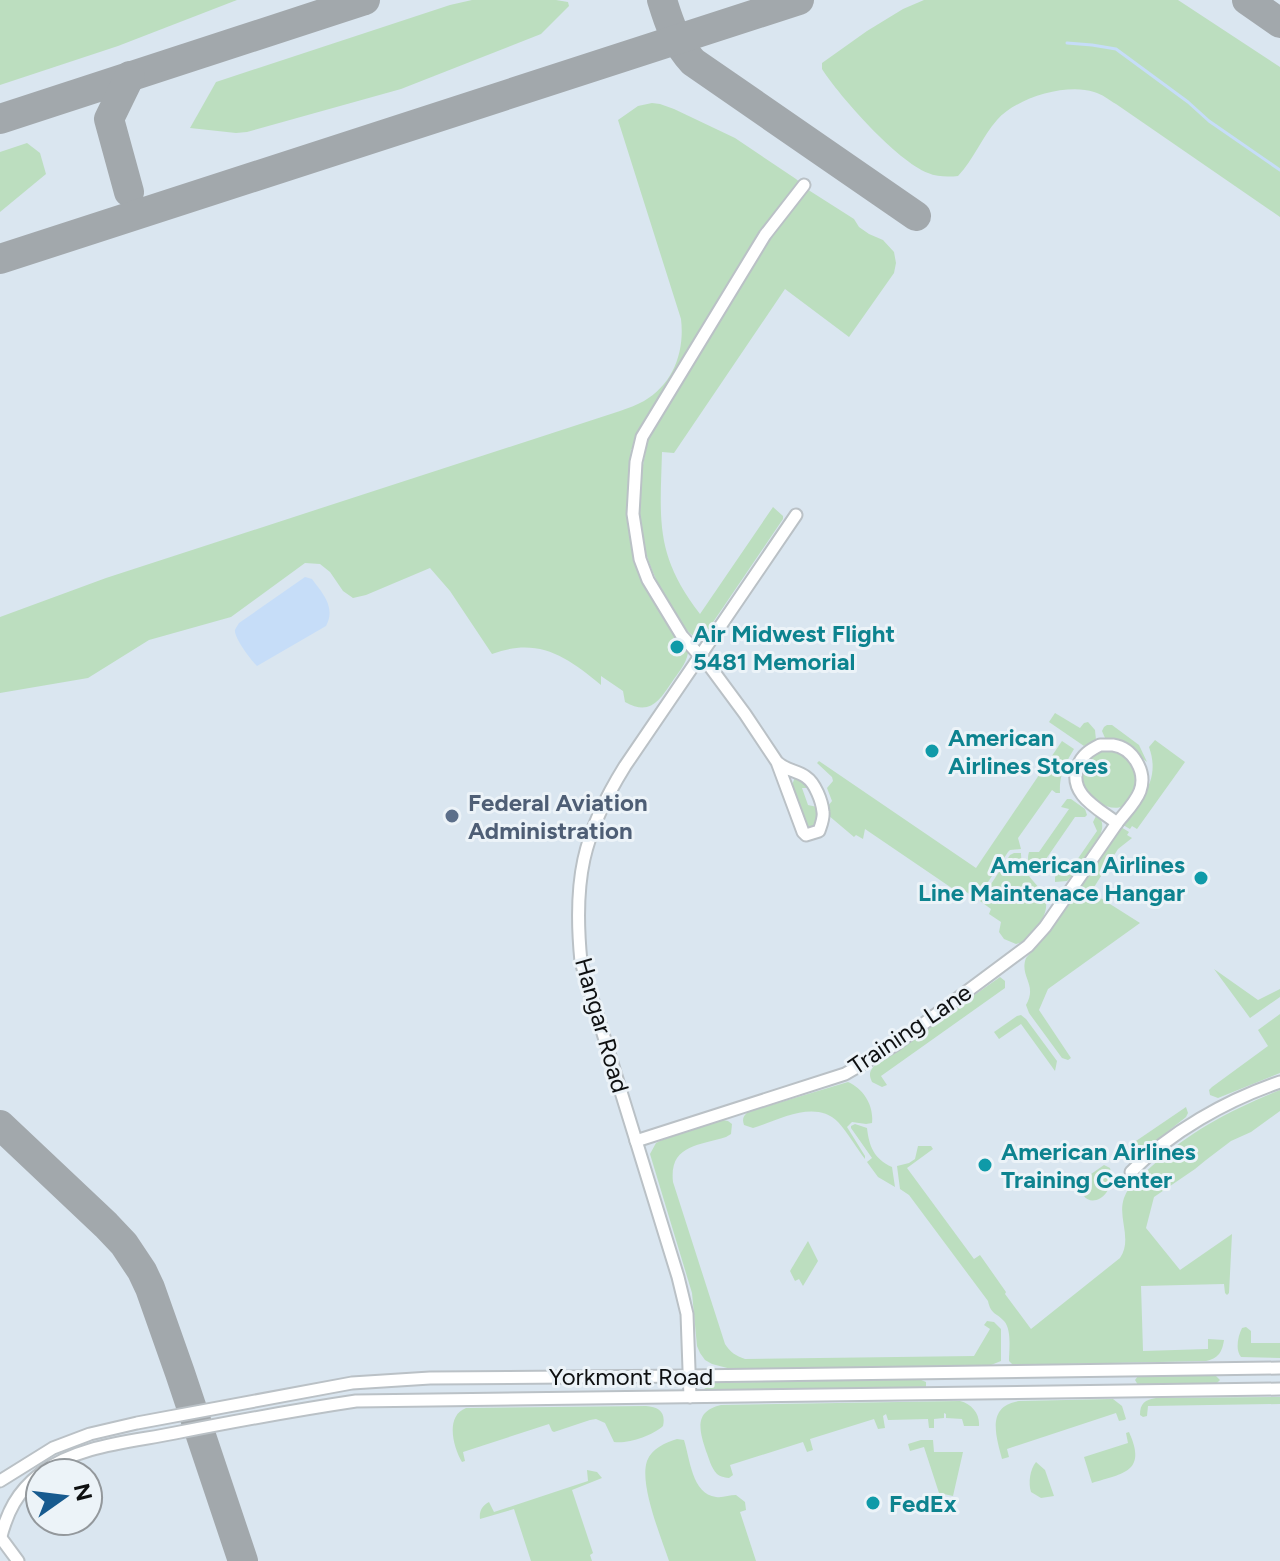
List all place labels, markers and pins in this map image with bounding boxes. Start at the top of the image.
place label: Air Midwest Flight 5481 Memorial [693,619,895,676]
marker: Air Midwest Flight 5481 Memorial [668,638,686,656]
place label: American Airlines Stores [948,723,1108,780]
marker: American Airlines Stores [923,742,941,760]
place label: Federal Aviation Administration [468,788,648,845]
marker: Federal Aviation Administration [443,807,461,825]
place label: American Airlines Line Maintenace Hangar [918,850,1185,907]
marker: American Airlines Line Maintenace Hangar [1192,869,1210,887]
place label: American Airlines Training Center [1001,1137,1196,1194]
marker: American Airlines Training Center [976,1156,994,1174]
place label: FedEx [889,1489,957,1518]
marker: FedEx [864,1494,882,1512]

